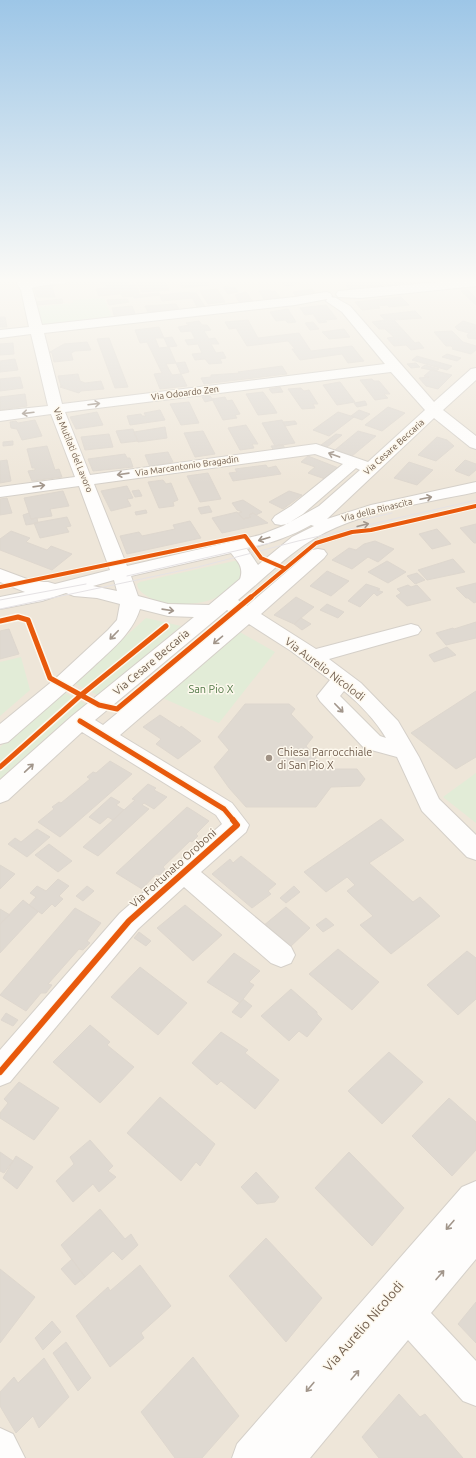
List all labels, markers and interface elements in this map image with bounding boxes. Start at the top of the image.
street label: Via Odoardo Zen [151,384,219,402]
one-way arrow [87,401,100,408]
street label: Via Mutilati del Lavoro [51,406,95,494]
one-way arrow [22,409,35,417]
street label: Via Cesare Beccaria [362,417,426,477]
one-way arrow [327,451,340,458]
street label: Via Marcantonio Bragadin [135,454,239,478]
one-way arrow [117,470,130,478]
one-way arrow [32,482,45,490]
one-way arrow [420,493,433,501]
street label: Via della Rinascita [341,496,413,524]
one-way arrow [356,521,369,528]
one-way arrow [258,536,271,543]
one-way arrow [161,606,174,614]
street label: Via Cesare Beccaria [111,627,191,697]
one-way arrow [110,630,119,640]
street label: Via Aurelio Nicolodi [283,635,367,703]
one-way arrow [213,636,224,645]
park label: San Pio X [188,683,234,695]
one-way arrow [334,703,344,713]
place label: Chiesa Parrocchiale di San Pio X [277,746,372,771]
marker: Chiesa Parrocchiale di San Pio X [264,753,274,763]
one-way arrow [24,763,34,772]
street label: Via Fortunato Oroboni [128,826,218,910]
one-way arrow [445,1220,454,1230]
one-way arrow [435,1270,444,1281]
street label: Via Aurelio Nicolodi [320,1278,406,1374]
one-way arrow [351,1369,360,1380]
one-way arrow [306,1382,315,1393]

